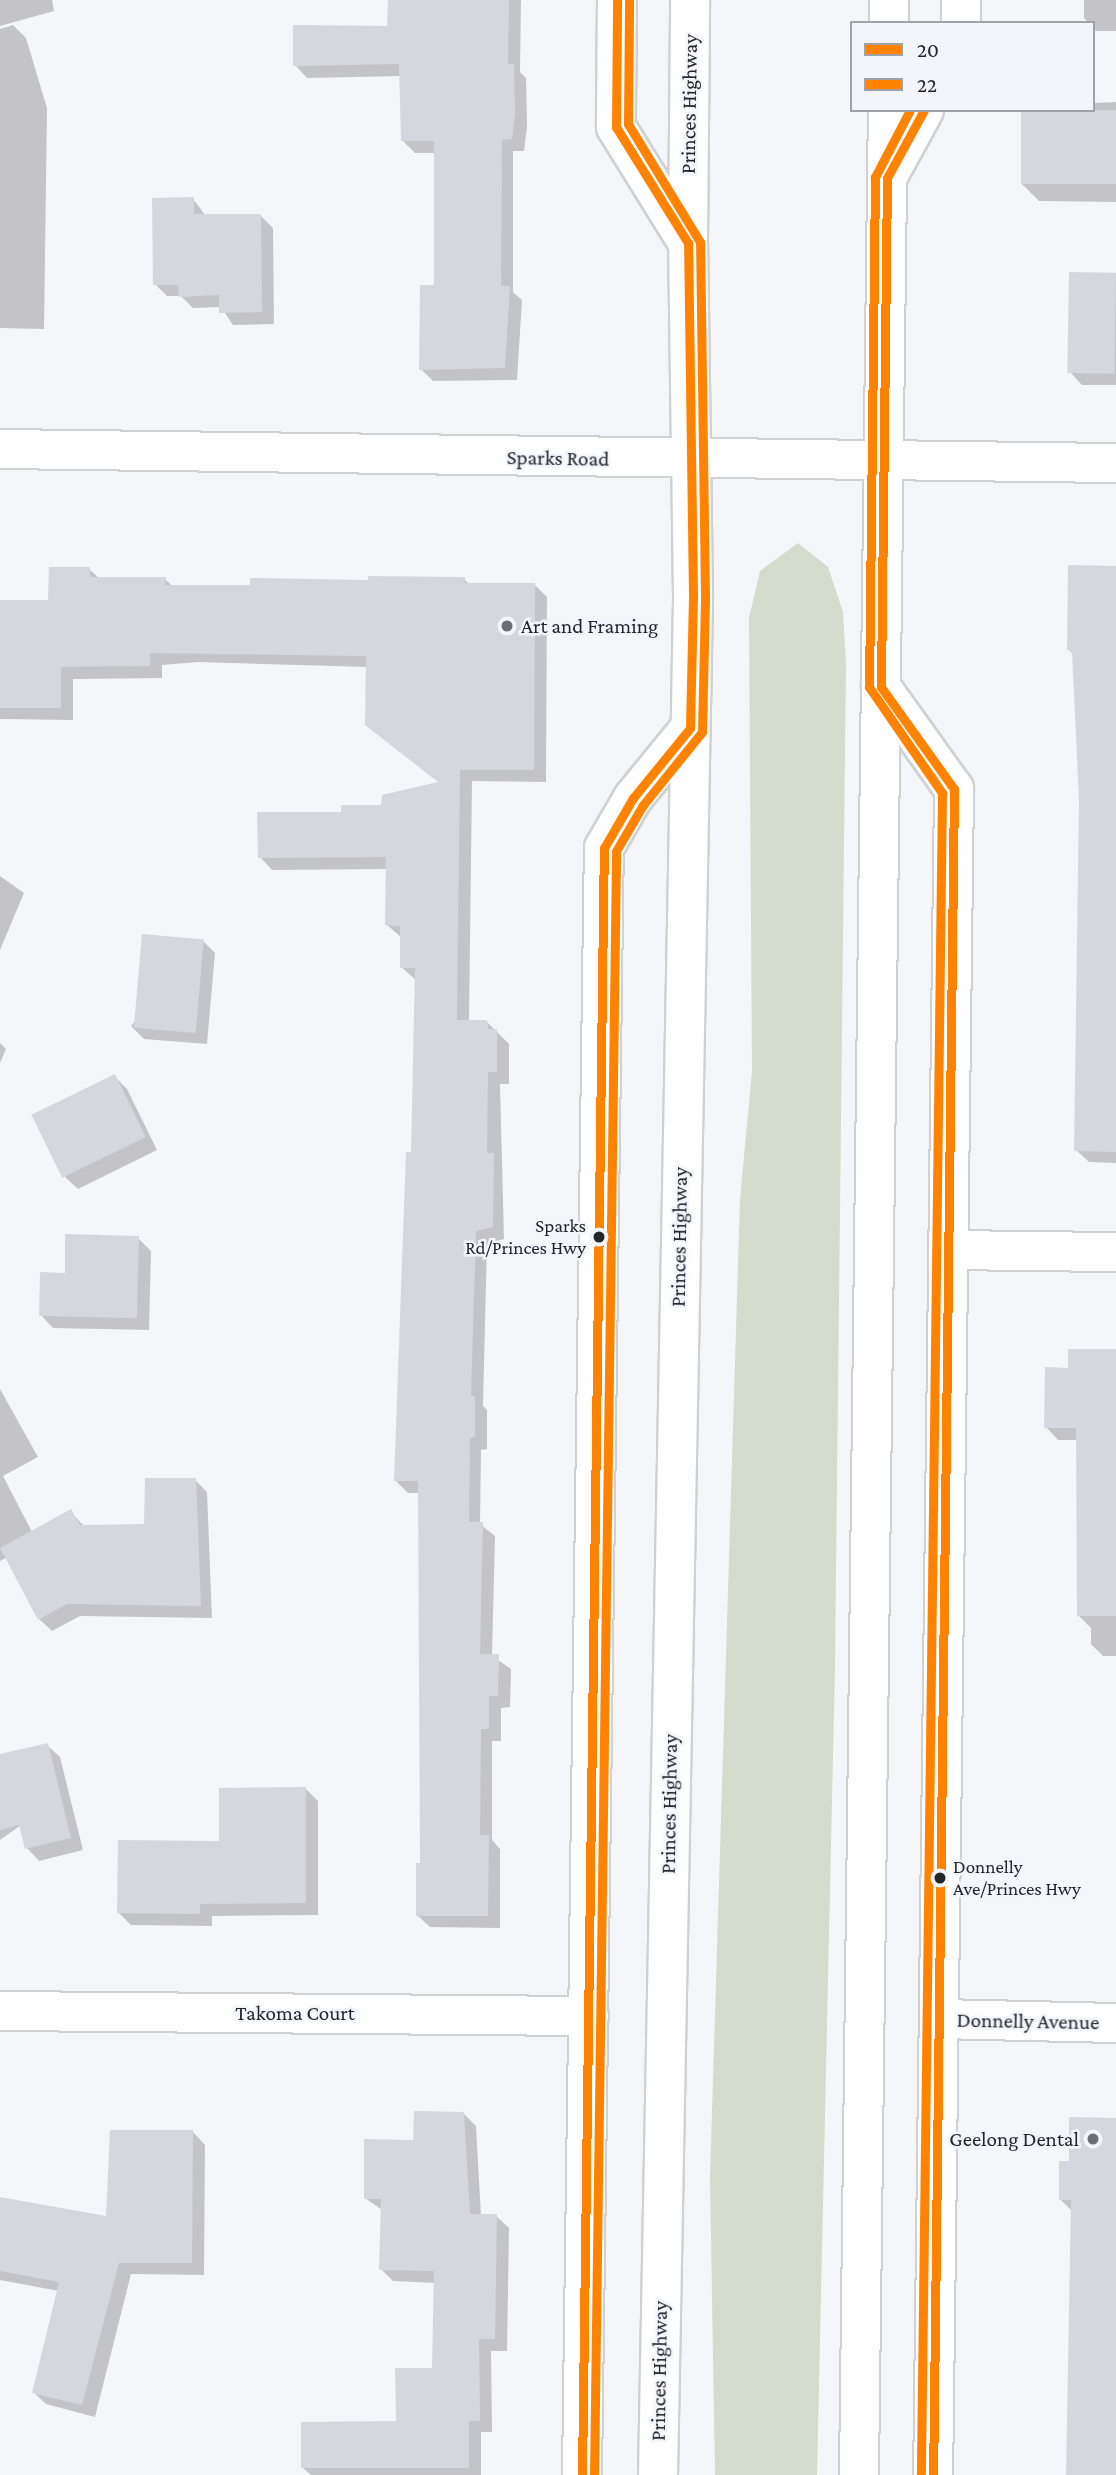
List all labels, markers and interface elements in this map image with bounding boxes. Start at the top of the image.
legend [850,21,1095,112]
street label: Princes Highway [675,34,703,174]
text: 20 [917,38,939,62]
text: 22 [917,73,937,97]
street label: Sparks Road [507,445,609,471]
place label: Art and Framing [521,613,658,639]
marker: Art and Framing [499,618,515,634]
street label: Princes Highway [665,1167,693,1307]
place label: Sparks Rd/Princes Hwy [465,1215,586,1259]
marker: Sparks Rd/Princes Hwy [592,1230,606,1244]
street label: Princes Highway [655,1734,683,1874]
place label: Donnelly Ave/Princes Hwy [953,1856,1081,1900]
marker: Donnelly Ave/Princes Hwy [933,1871,947,1885]
street label: Takoma Court [235,2000,355,2026]
street label: Donnelly Avenue [956,2007,1100,2035]
place label: Geelong Dental [949,2126,1079,2152]
marker: Geelong Dental [1085,2131,1101,2147]
street label: Princes Highway [645,2301,673,2441]

